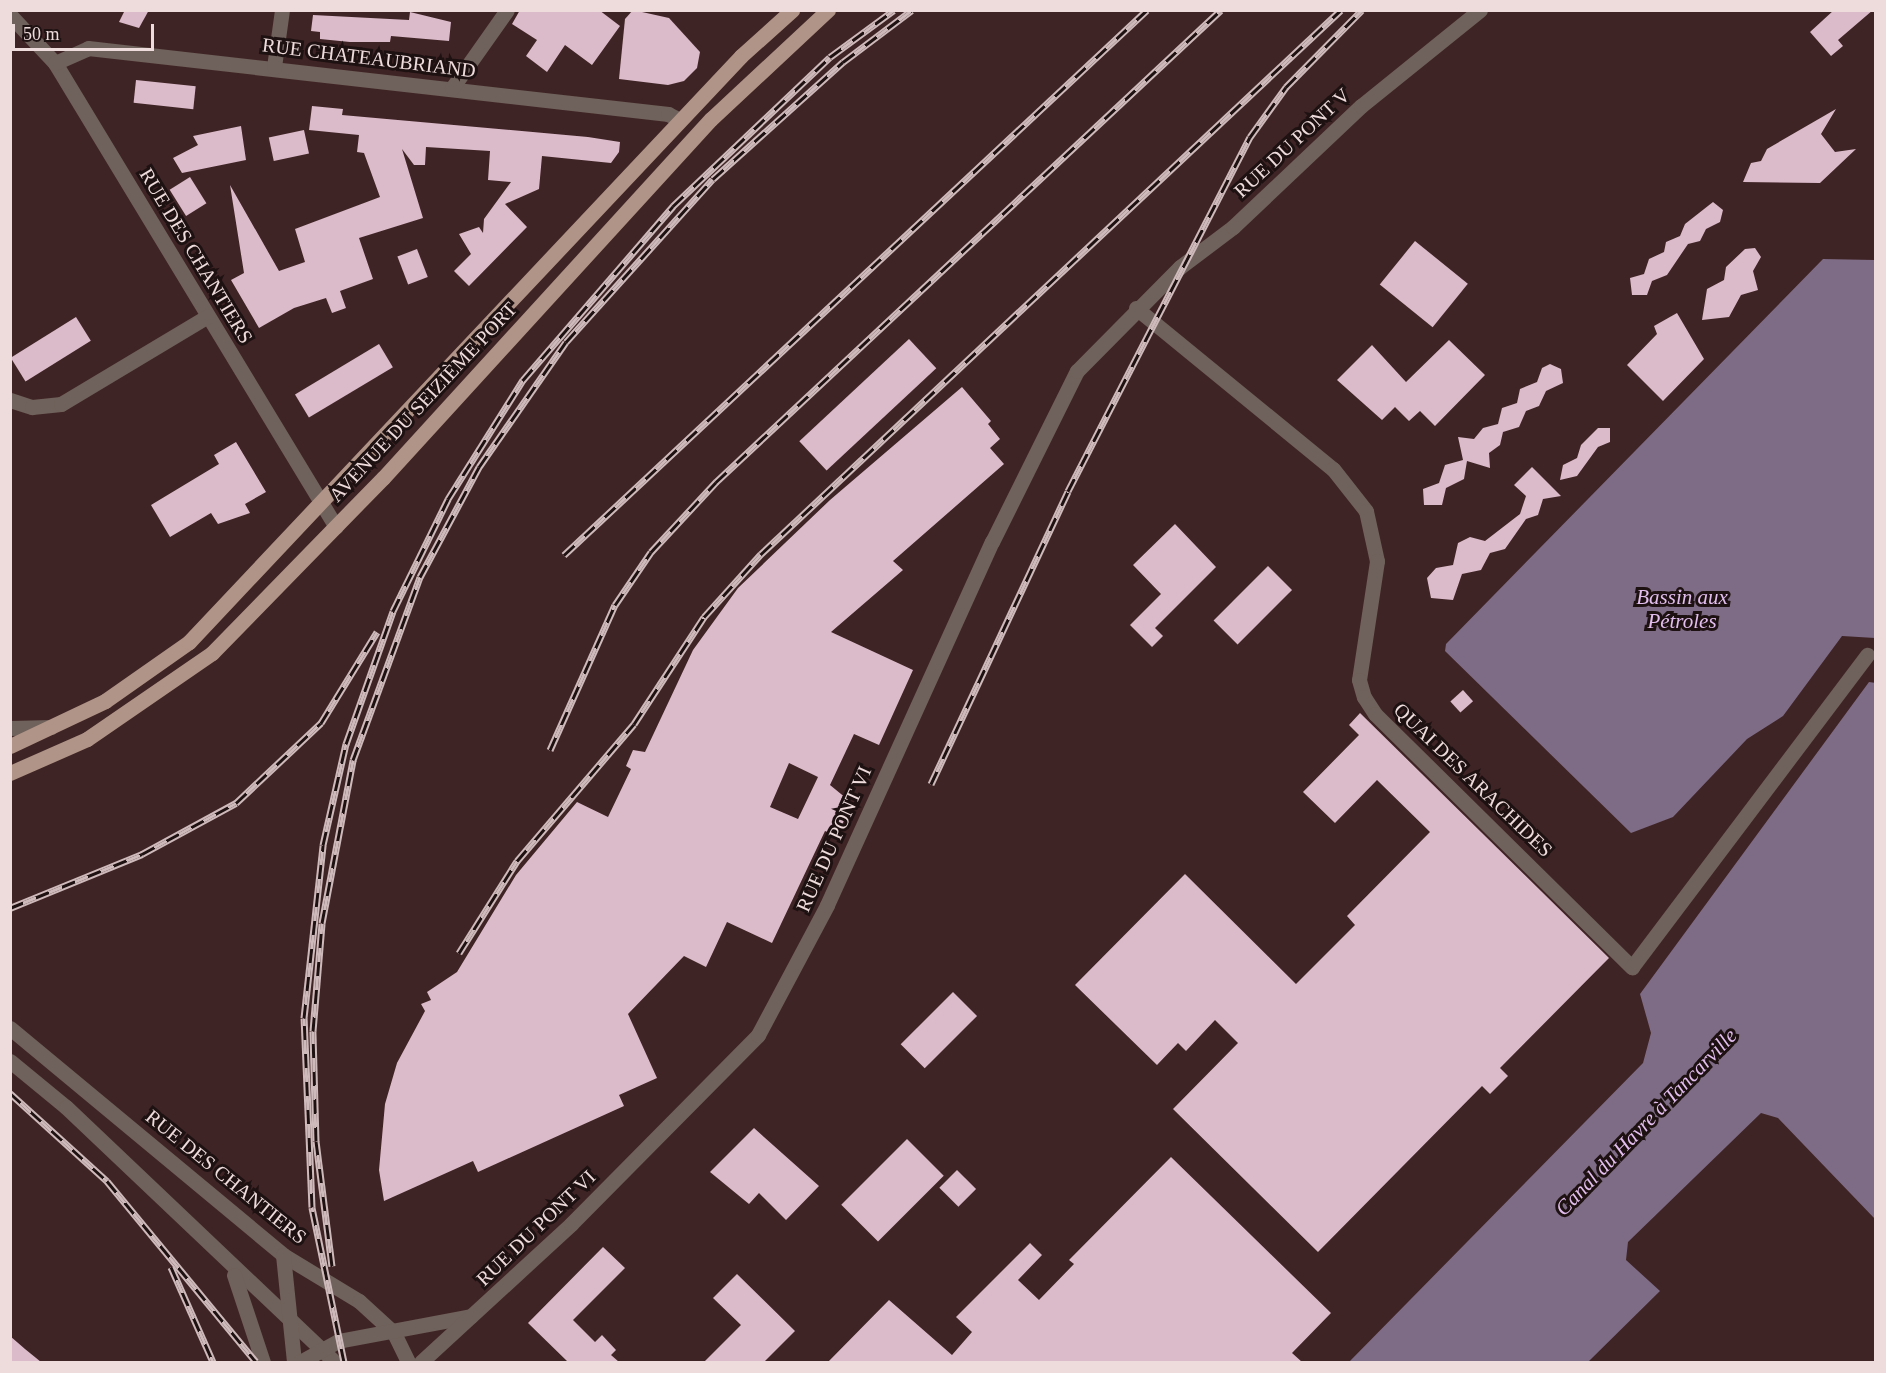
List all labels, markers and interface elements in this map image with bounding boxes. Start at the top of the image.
scale bar [15,12,158,50]
text: 50 m [23,24,60,44]
street label: RUE CHATEAUBRIAND [261,33,477,83]
street label: RUE DU PONT V [1229,83,1355,203]
street label: RUE DES CHANTIERS [134,164,258,348]
street label: AVENUE DU SEIZIÈME PORT [324,297,522,507]
water label: Bassin aux Pétroles [1636,584,1728,634]
street label: QUAI DES ARACHIDES [1388,698,1558,862]
street label: RUE DU PONT VI [791,762,877,916]
water label: Canal du Havre à Tancarville [1550,1023,1742,1221]
street label: RUE DES CHANTIERS [141,1105,311,1249]
street label: RUE DU PONT VI [471,1165,601,1291]

